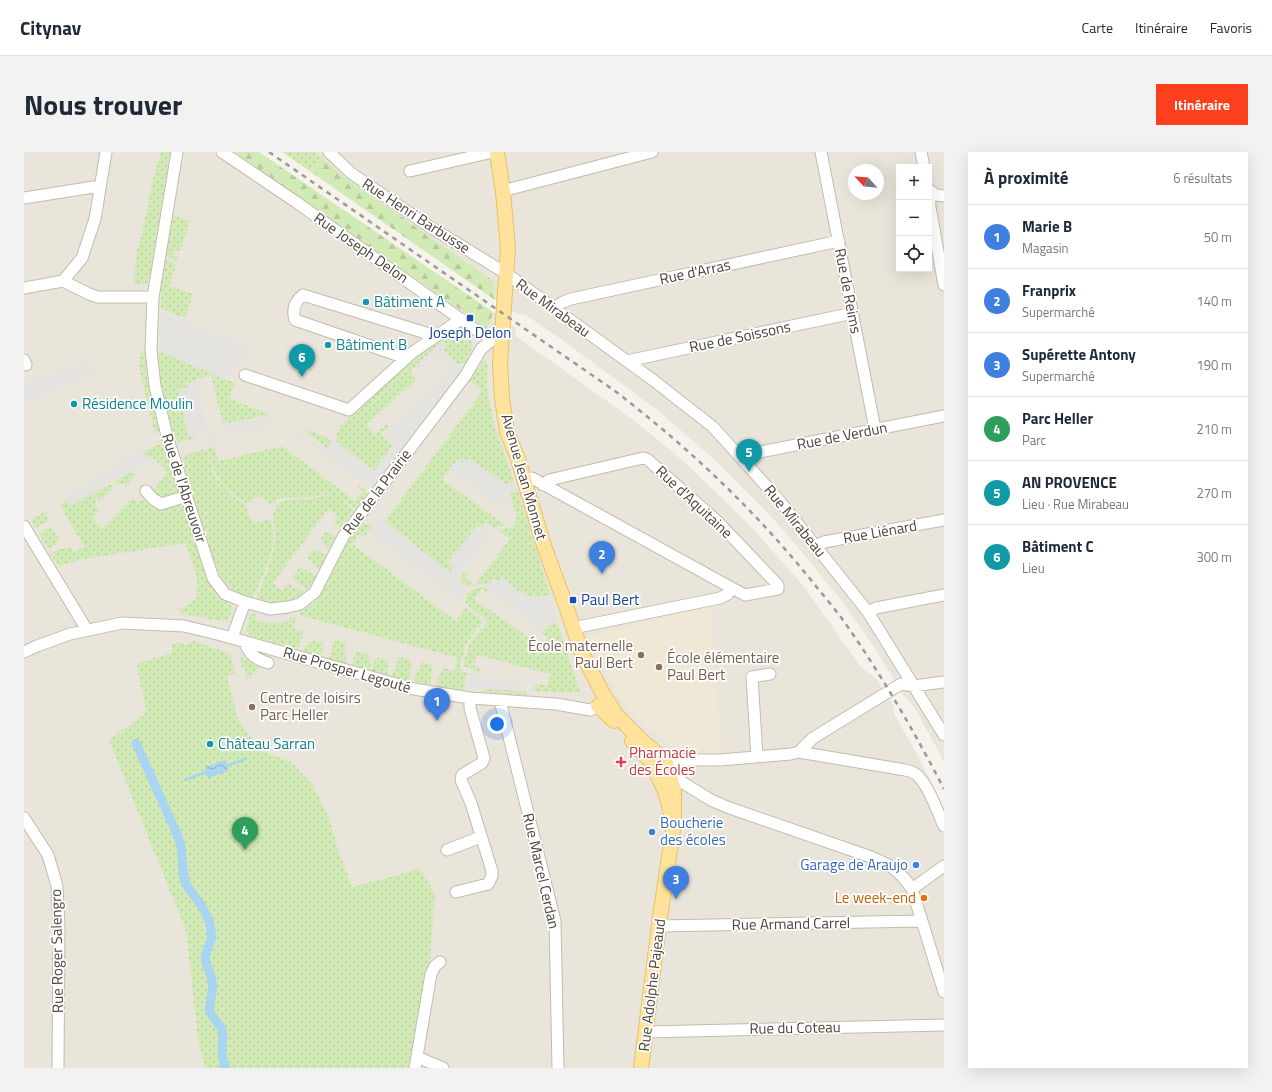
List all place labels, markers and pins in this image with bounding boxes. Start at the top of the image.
place label: Bâtiment A [374,290,445,313]
marker: Bâtiment A [361,297,371,307]
marker: Joseph Delon [465,313,475,323]
place label: Joseph Delon [429,321,511,344]
place label: Bâtiment B [336,333,407,356]
marker: Bâtiment B [323,340,333,350]
pin: 6 [289,344,315,377]
place label: Résidence Moulin [82,392,193,415]
marker: Résidence Moulin [69,399,79,409]
pin: 5 [736,439,762,472]
pin: 2 [589,541,615,574]
place label: Paul Bert [581,588,640,611]
marker: Paul Bert [568,595,578,605]
place label: École maternelle Paul Bert [528,634,634,674]
place label: École élémentaire Paul Bert [667,646,779,686]
marker: École maternelle Paul Bert [636,650,646,660]
marker: École élémentaire Paul Bert [654,662,664,672]
place label: Centre de loisirs Parc Heller [260,686,361,726]
pin: 1 [424,688,450,721]
marker: Centre de loisirs Parc Heller [247,702,257,712]
place label: Château Sarran [218,732,315,755]
marker: Château Sarran [205,739,215,749]
place label: Pharmacie des Écoles [629,741,696,781]
marker: Pharmacie des Écoles [616,757,626,767]
place label: Boucherie des écoles [660,811,726,851]
pin: 4 [232,817,258,850]
marker: Boucherie des écoles [647,827,657,837]
place label: Garage de Araujo [800,853,908,876]
marker: Garage de Araujo [911,860,921,870]
pin: 3 [663,866,689,899]
place label: Le week-end [835,886,916,909]
marker: Le week-end [919,893,929,903]

